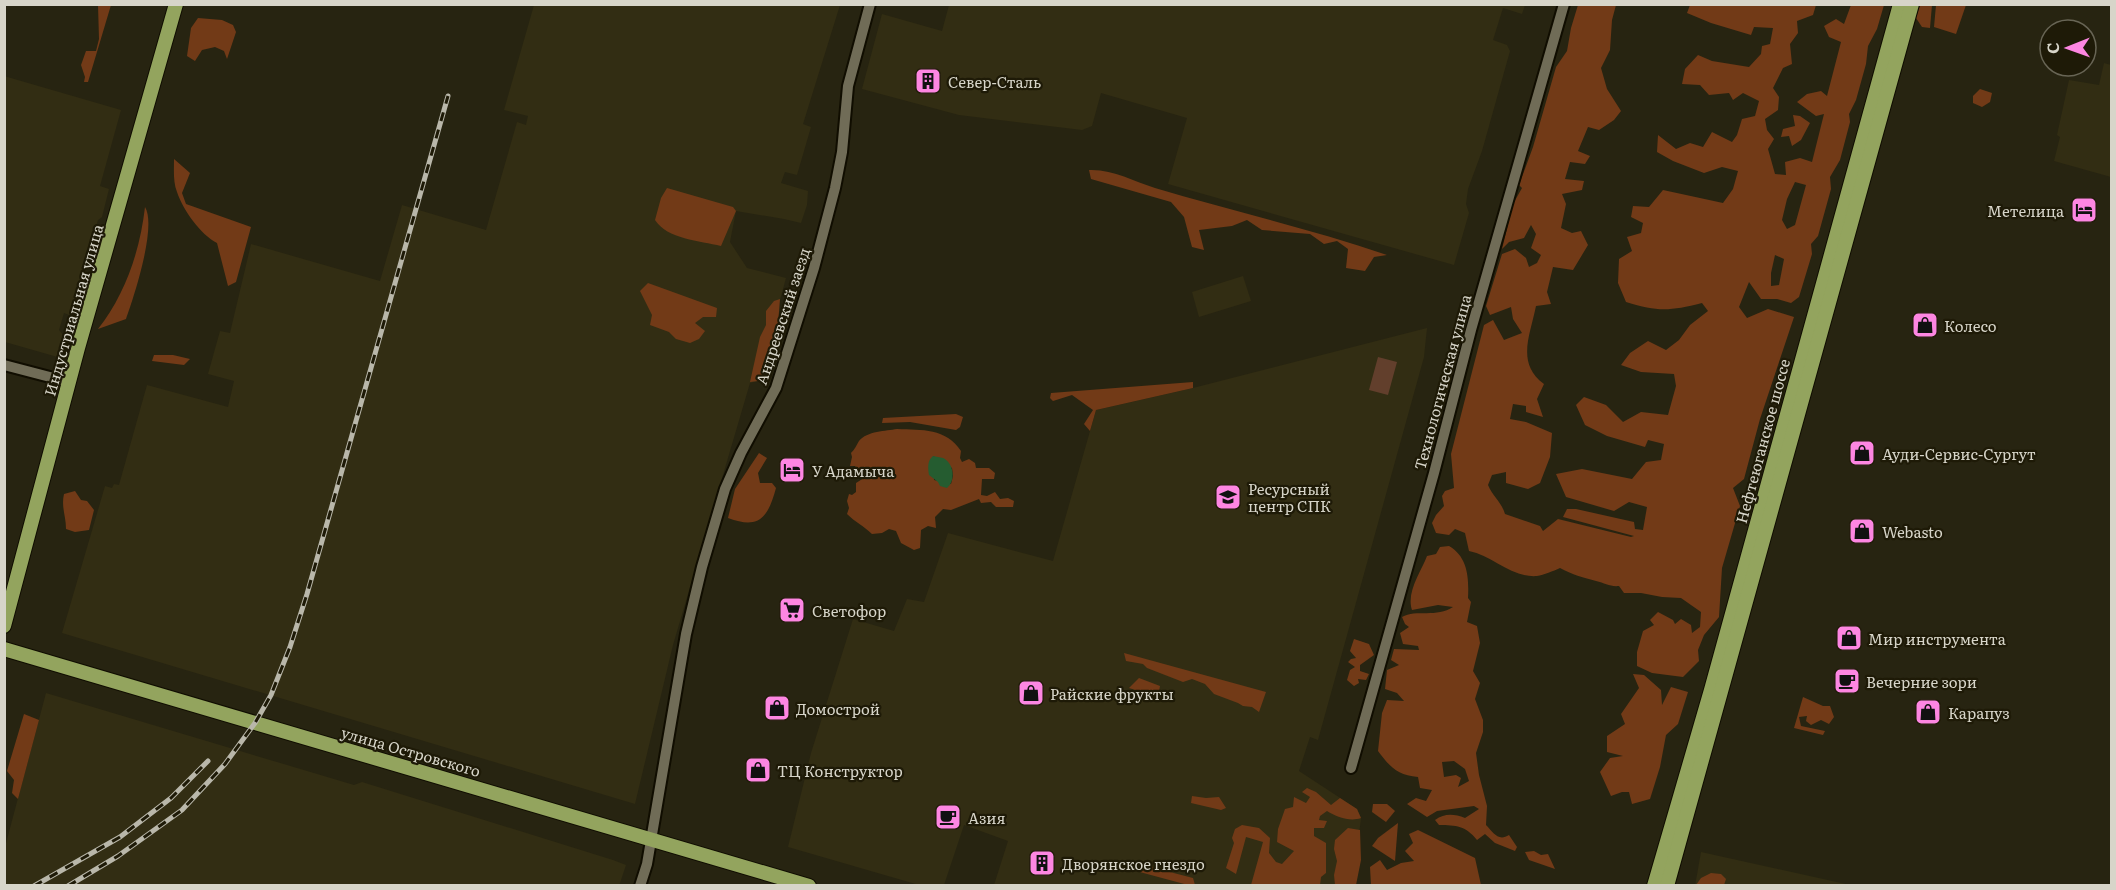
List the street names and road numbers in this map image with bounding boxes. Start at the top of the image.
street label: Индустриальная улица [37,220,109,399]
street label: Андреевский заезд [749,244,815,388]
street label: Технологическая улица [1407,291,1477,472]
street label: Нефтеюганское шоссе [1729,356,1795,526]
street label: улица Островского [338,720,484,782]

